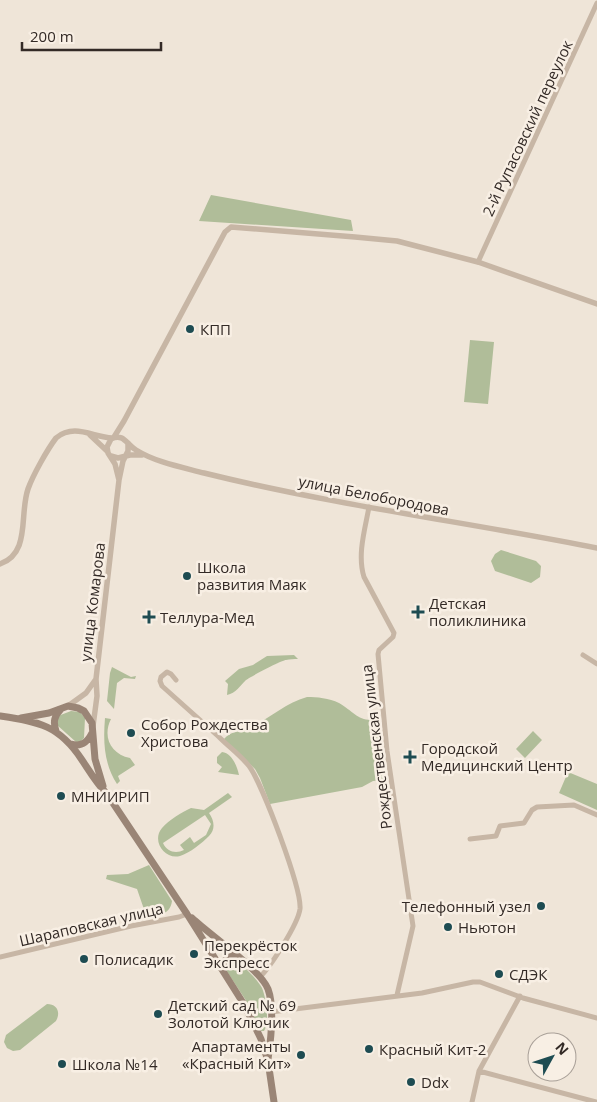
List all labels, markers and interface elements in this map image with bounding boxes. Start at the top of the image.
scale bar [22,20,161,52]
text: 200 m [30,26,74,46]
street label: 2-й Рупасовский переулок [477,37,577,219]
place label: КПП [200,319,231,339]
marker: КПП [184,323,196,335]
street label: улица Белобородова [297,471,451,519]
street label: улица Комарова [75,541,109,663]
place label: Школа развития Маяк [197,557,307,594]
marker: Школа развития Маяк [181,570,193,582]
place label: Детская поликлиника [429,593,526,630]
marker: Детская поликлиника [411,605,425,619]
place label: Теллура-Мед [160,607,255,627]
marker: Теллура-Мед [142,610,156,624]
street label: Рождественская улица [356,664,396,830]
place label: Собор Рождества Христова [141,714,268,751]
marker: Собор Рождества Христова [125,727,137,739]
place label: Городской Медицинский Центр [421,738,573,775]
marker: Городской Медицинский Центр [403,750,417,764]
place label: МНИИРИП [71,786,150,806]
marker: МНИИРИП [55,790,67,802]
place label: Телефонный узел [402,896,531,916]
street label: Шараповская улица [17,898,165,950]
marker: Телефонный узел [535,900,547,912]
place label: Ньютон [458,917,516,937]
marker: Ньютон [442,921,454,933]
place label: Перекрёсток Экспресс [204,935,298,972]
marker: Перекрёсток Экспресс [188,948,200,960]
place label: Полисадик [94,949,174,969]
marker: Полисадик [78,953,90,965]
place label: СДЭК [509,964,548,984]
marker: СДЭК [493,968,505,980]
place label: Детский сад № 69 Золотой Ключик [168,995,296,1032]
marker: Детский сад № 69 Золотой Ключик [152,1008,164,1020]
north arrow [527,1032,577,1082]
place label: Апартаменты «Красный Кит» [182,1036,291,1073]
text: N [551,1038,573,1059]
place label: Красный Кит-2 [379,1039,486,1059]
marker: Красный Кит-2 [363,1043,375,1055]
marker: Апартаменты «Красный Кит» [295,1049,307,1061]
place label: Школа №14 [72,1054,158,1074]
marker: Школа №14 [56,1058,68,1070]
place label: Ddx [421,1072,449,1092]
marker: Ddx [405,1076,417,1088]

